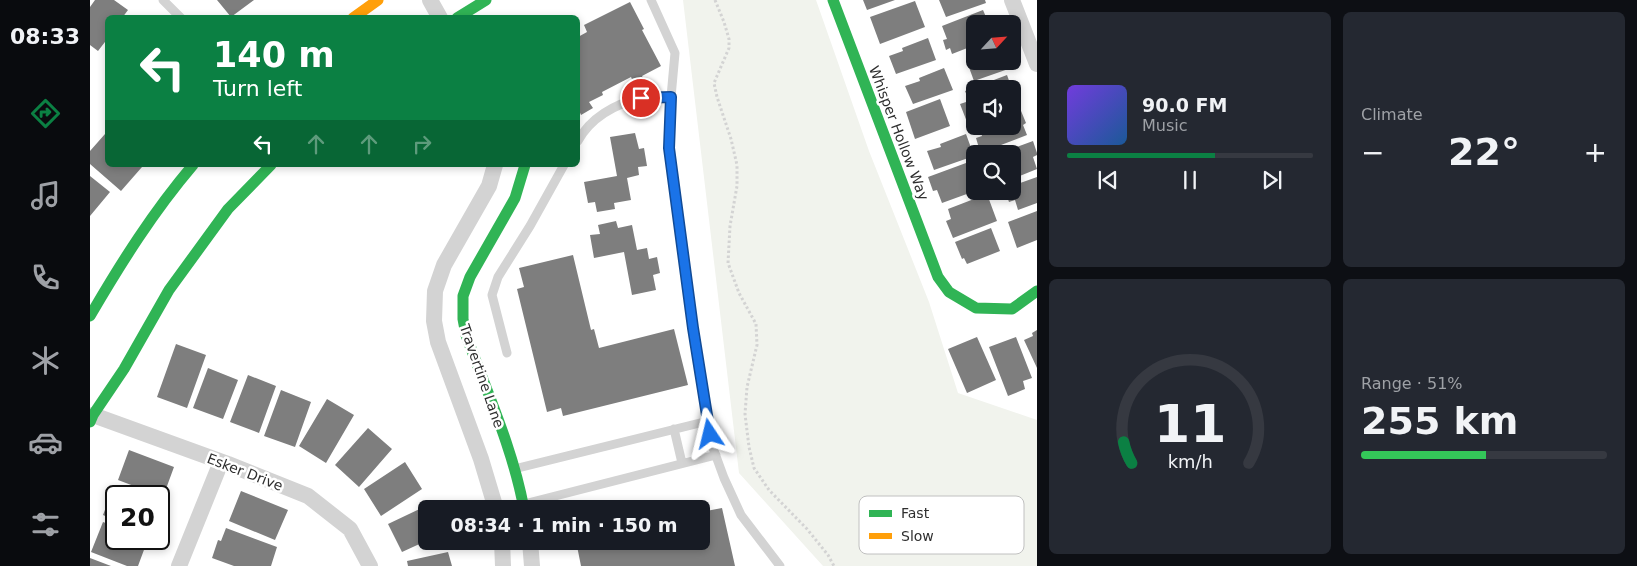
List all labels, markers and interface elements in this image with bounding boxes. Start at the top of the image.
north arrow [966,15,1021,70]
map controls [966,15,1021,200]
text: 08:33 [10,24,80,49]
icon: left [130,35,195,100]
text: 140 m [213,35,335,75]
street label: Whisper Hollow Way [866,63,932,203]
text: Turn left [213,76,302,101]
pin [620,77,662,119]
button: sound [966,80,1021,135]
icon: arrive [627,84,655,112]
text: 90.0 FM [1142,94,1227,116]
icon: directions [28,96,63,131]
text: Climate [1361,105,1423,124]
text: Music [1142,116,1188,135]
icon: left [249,130,277,158]
icon: ahead [302,130,330,158]
icon: ahead [355,130,383,158]
icon: right [408,130,436,158]
text: 22° [1448,130,1520,174]
text: − [1361,136,1384,169]
text: + [1584,136,1607,169]
button: search [966,145,1021,200]
icon: previous [1094,166,1122,194]
icon: pause [1176,166,1204,194]
icon: next [1258,166,1286,194]
icon: music [28,178,63,213]
icon: phone [28,260,63,295]
street label: Travertine Lane [456,321,507,430]
icon: climate [28,343,63,378]
text: Range · 51% [1361,374,1463,393]
text: 11 [1154,394,1226,454]
text: 255 km [1361,399,1518,443]
position arrow [683,407,735,459]
icon: car [28,425,63,460]
street label: Esker Drive [205,450,285,494]
text: km/h [1167,451,1213,472]
speed limit sign: 20 [105,485,170,550]
legend [859,496,1024,554]
text: Fast [901,505,930,521]
icon: filters [28,507,63,542]
text: 08:34 · 1 min · 150 m [450,514,678,536]
text: Slow [901,528,934,544]

